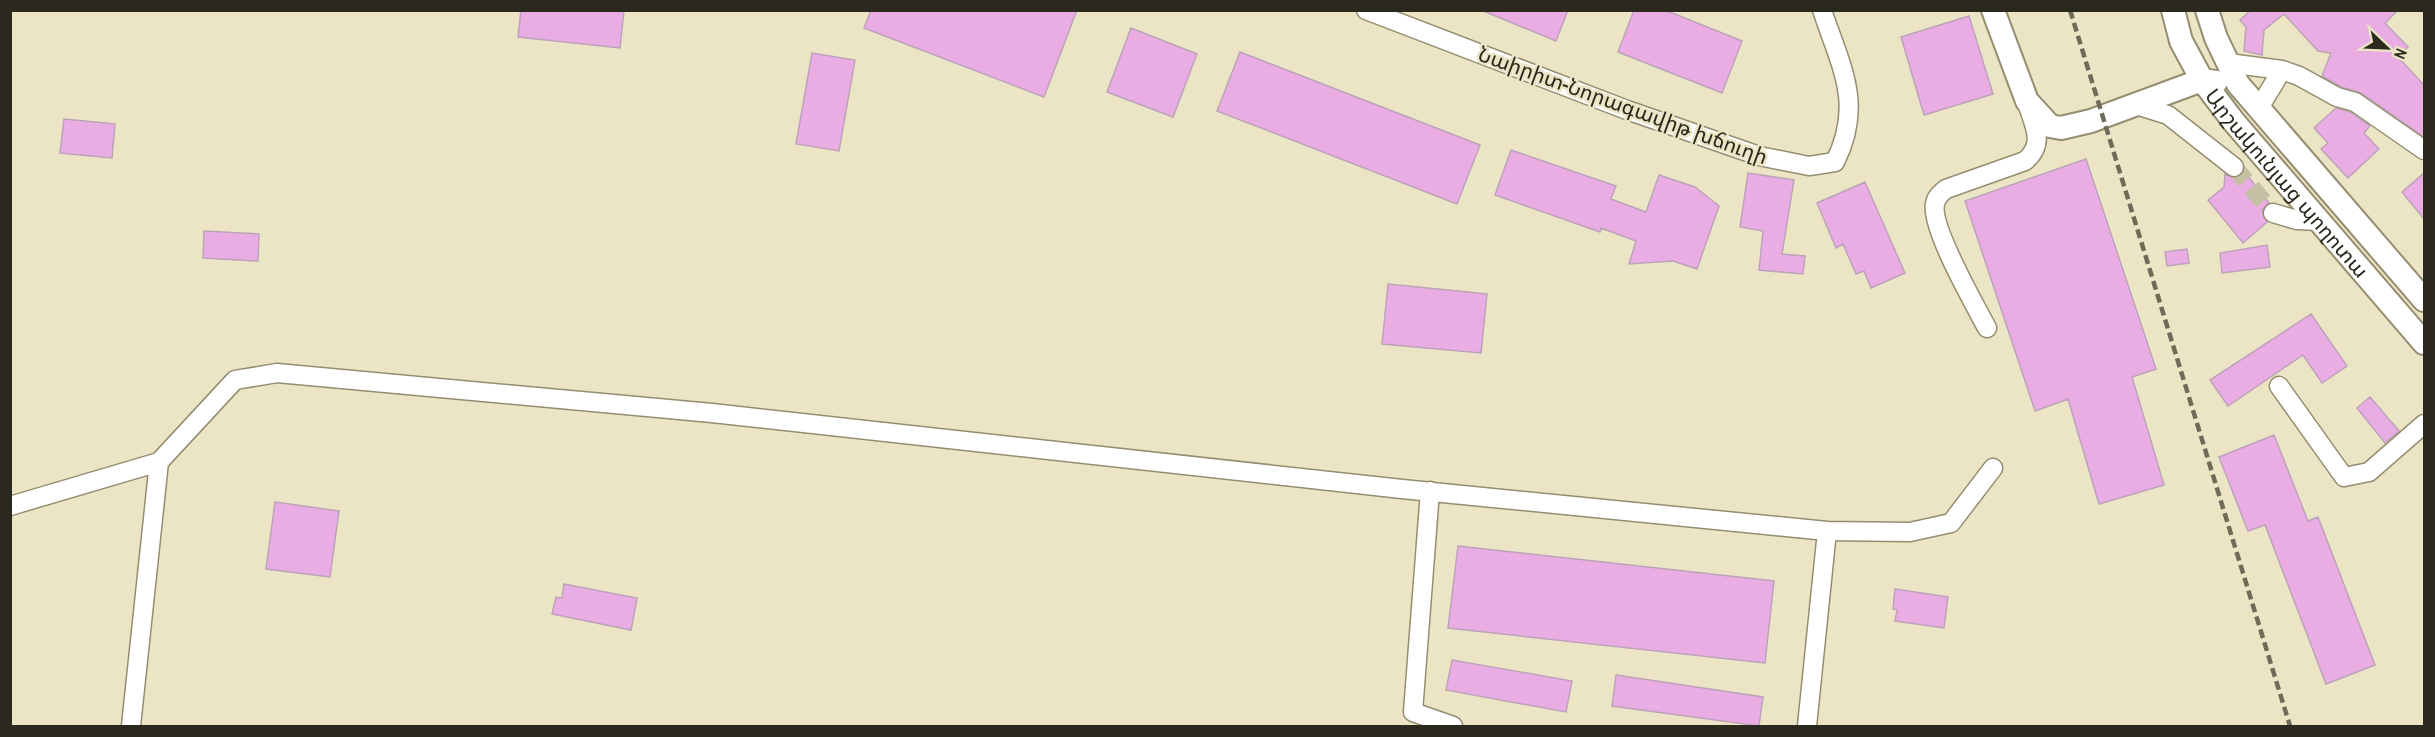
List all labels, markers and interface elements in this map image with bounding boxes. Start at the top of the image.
north arrow [2357,18,2417,78]
street label: Նաիրիտ-Նորագավիթ խճուղի [1474,39,1772,171]
text: N [2389,45,2413,63]
street label: Արշակունյաց պողոտա [2199,82,2376,284]

